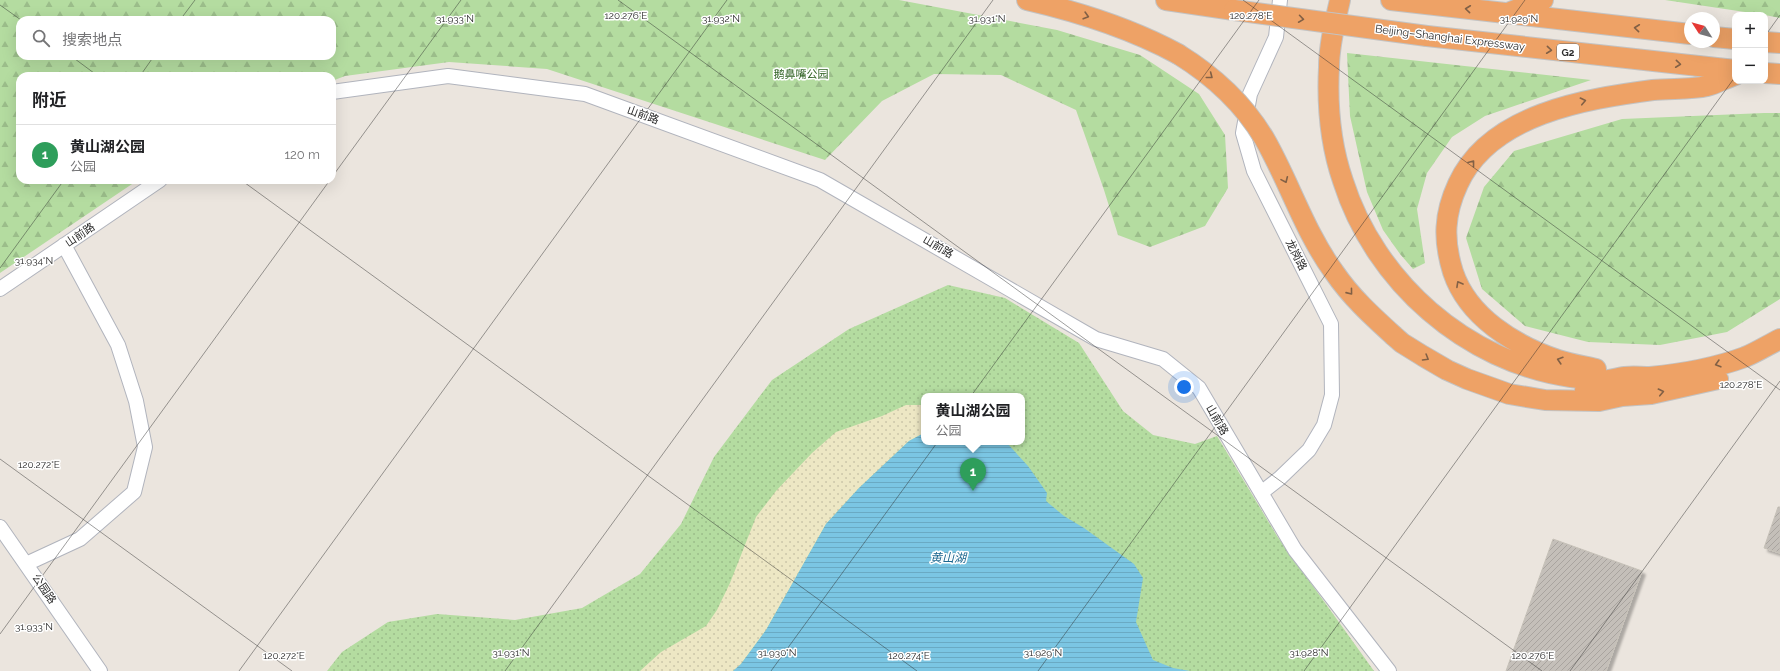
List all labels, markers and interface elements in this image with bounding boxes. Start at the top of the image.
one-way arrow [1465,5,1471,14]
text: 120.276°E [605,10,647,21]
text: 120.278°E [1230,10,1272,21]
one-way arrow [1082,11,1089,20]
north arrow [1684,12,1720,48]
map controls [1732,12,1768,84]
button: + [1732,12,1768,48]
text: 31.933°N [436,13,474,24]
text: 31.932°N [702,13,740,24]
text: 31.931°N [968,13,1006,24]
text: 31.929°N [1500,13,1538,24]
one-way arrow [1298,14,1304,23]
search box [16,16,336,60]
street label: Beijing–Shanghai Expressway [1374,22,1526,54]
one-way arrow [1634,24,1640,33]
icon: search [30,27,52,49]
text: 搜索地点 [62,31,122,49]
road number: G2 [1557,44,1579,60]
one-way arrow [1546,45,1552,54]
button: − [1732,48,1768,84]
one-way arrow [1675,59,1681,68]
park label: 鹅鼻嘴公园 [774,68,829,81]
one-way arrow [1205,71,1212,78]
text: 附近 [32,90,66,110]
one-way arrow [1580,98,1586,106]
street label: 山前路 [625,103,661,127]
text: 黄山湖公园 [70,138,145,156]
text: 1 [42,147,48,162]
text: 120 m [284,147,320,162]
text: 公园 [70,159,96,174]
one-way arrow [1467,160,1474,167]
one-way arrow [1280,176,1288,184]
street label: 山前路 [63,220,97,250]
street label: 山前路 [920,233,956,261]
street label: 龙岗路 [1283,237,1309,273]
text: 31.934°N [15,255,53,266]
one-way arrow [1456,281,1464,288]
one-way arrow [1345,288,1352,295]
one-way arrow [1422,353,1429,360]
one-way arrow [1557,356,1564,365]
one-way arrow [1715,359,1722,368]
your location [1174,377,1194,397]
text: 120.278°E [1720,379,1762,390]
one-way arrow [1658,388,1664,396]
popup [921,393,1025,445]
text: 黄山湖公园 [935,402,1011,420]
street label: 山前路 [1203,402,1231,438]
text: 公园 [935,423,962,438]
pin: 1 [960,458,986,491]
text: 120.272°E [18,459,60,470]
water label: 黄山湖 [930,551,968,565]
street label: 公园路 [29,572,59,606]
text: 31.933°N [15,621,53,632]
text: 31.931°N [492,647,530,658]
text: 31.930°N [757,647,797,658]
text: 31.929°N [1024,647,1062,658]
text: 31.928°N [1290,647,1328,658]
text: 120.272°E [263,650,305,661]
text: 120.274°E [888,650,930,661]
text: 120.276°E [1512,650,1554,661]

